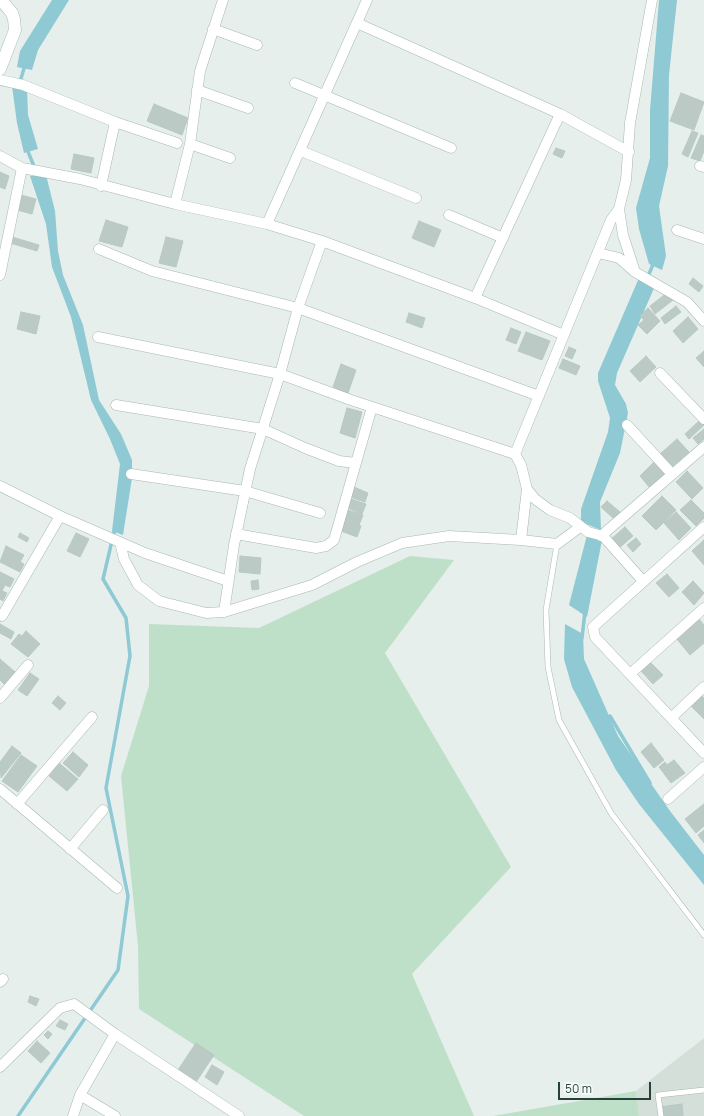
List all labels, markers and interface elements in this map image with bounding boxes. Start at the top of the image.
scale bar [560,1074,653,1100]
text: 50 m [565,1080,592,1097]

